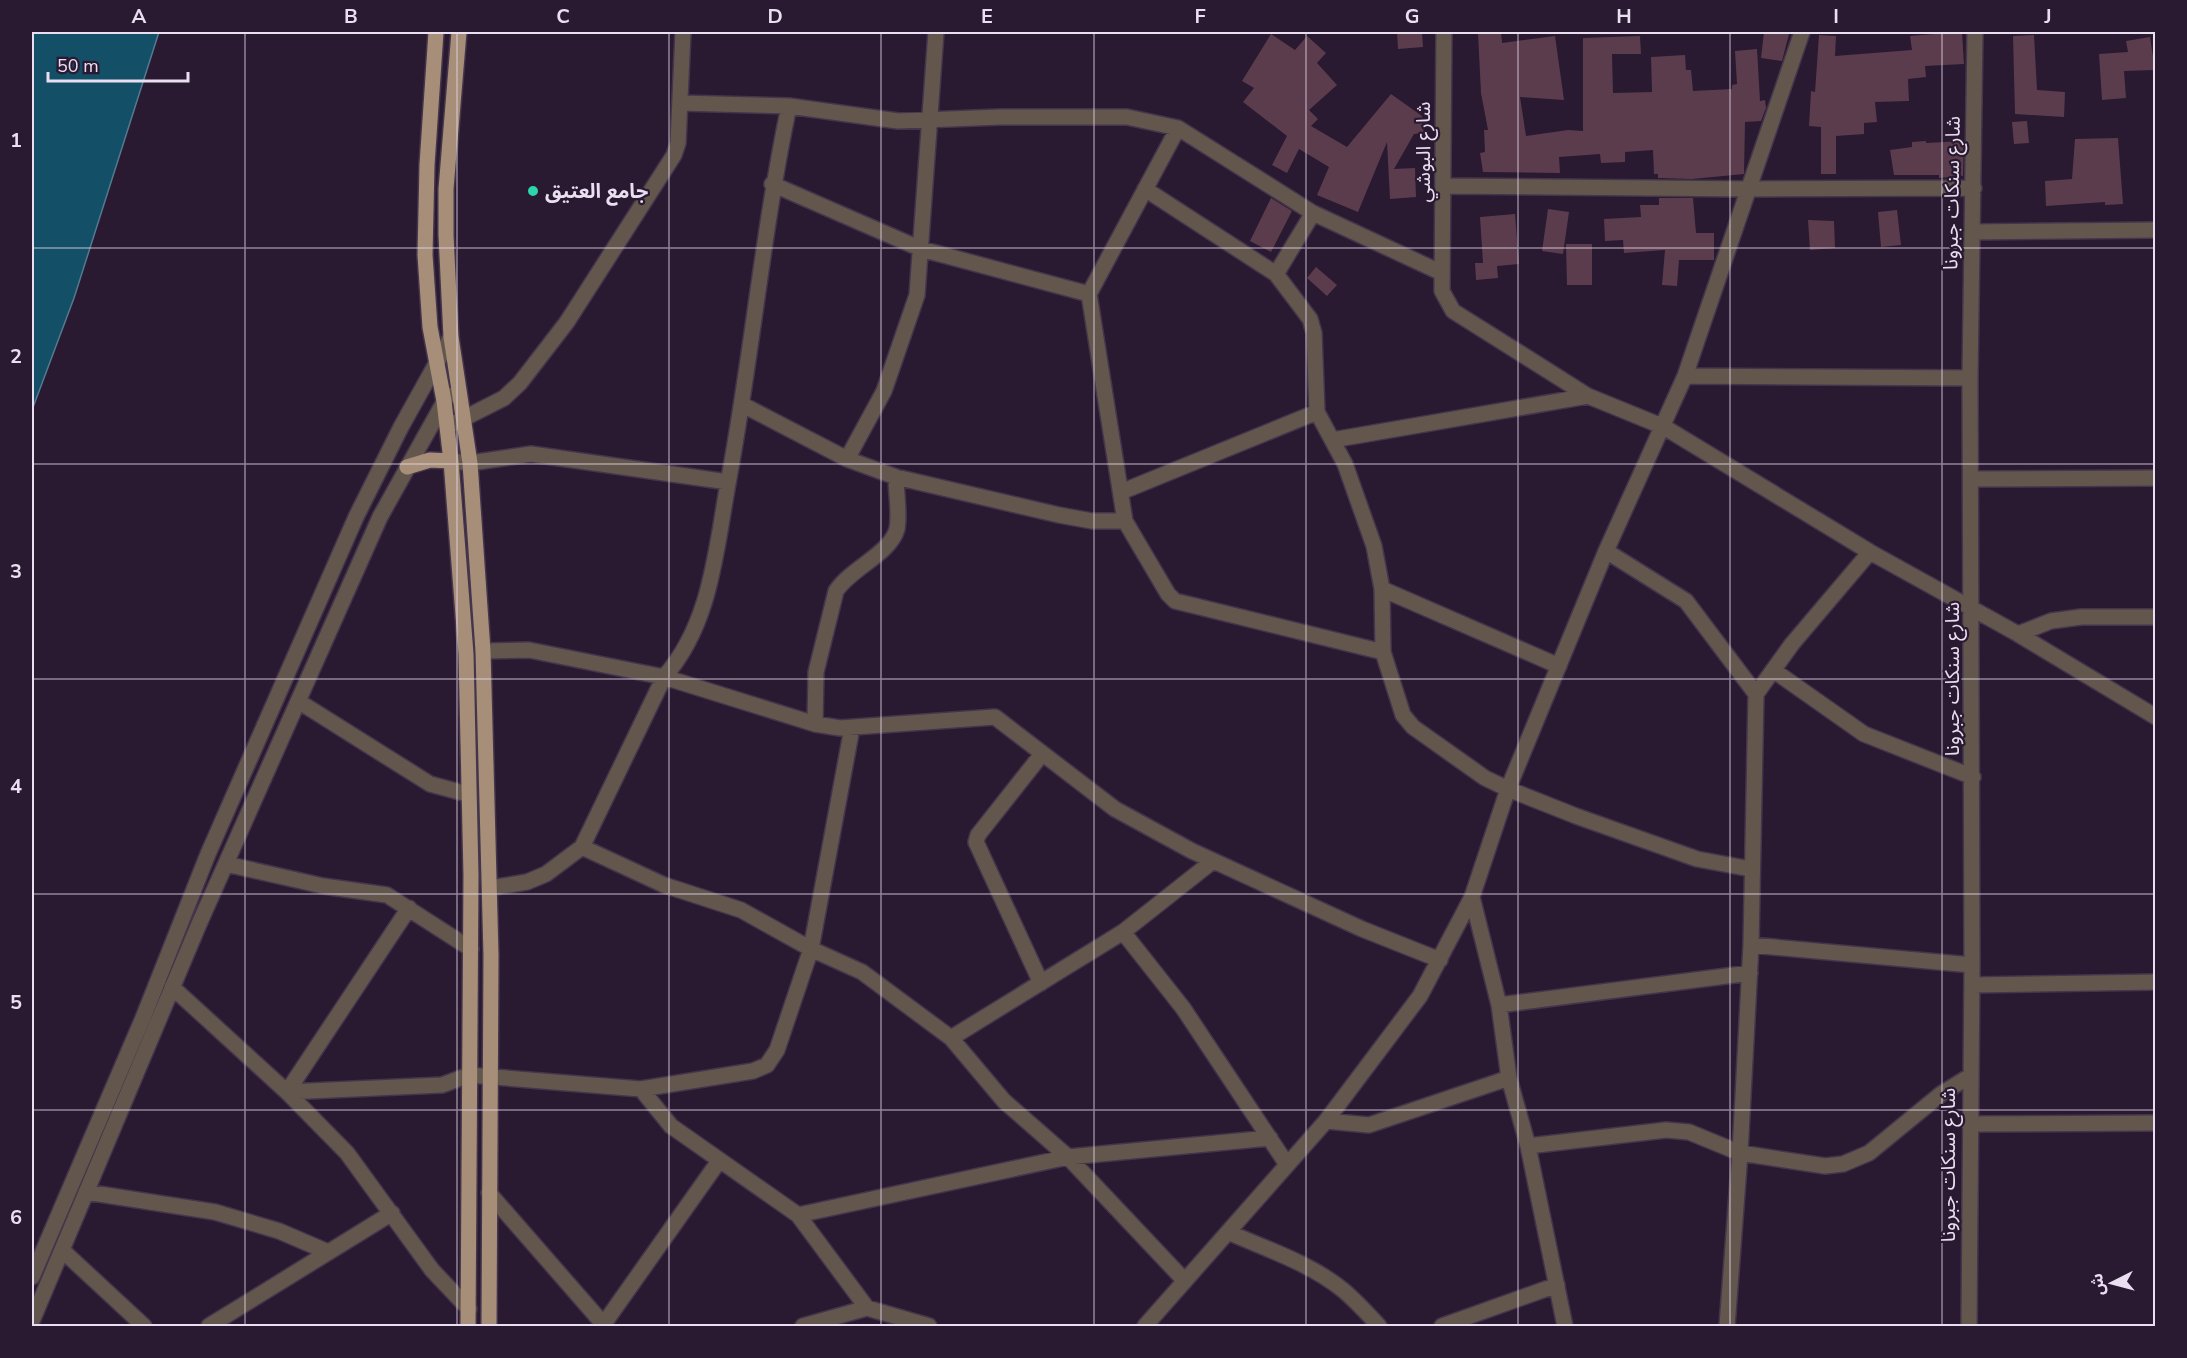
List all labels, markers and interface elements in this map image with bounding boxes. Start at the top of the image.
text: A [132,3,147,30]
text: B [344,3,358,30]
text: C [556,3,570,30]
text: D [767,3,783,30]
text: E [981,3,993,30]
text: F [1194,3,1206,30]
text: G [1405,3,1419,30]
text: H [1616,3,1632,30]
text: I [1833,3,1839,30]
text: J [2043,3,2052,30]
scale bar [48,45,188,83]
text: 50 m [57,54,99,78]
street label: شارع البوشي [1410,102,1438,202]
street label: شارع سنكات جبرونا [1937,116,1968,270]
text: 1 [10,127,22,154]
place label: جامع العتيق [545,178,649,206]
marker: جامع العتيق [526,184,540,198]
text: 2 [10,343,22,370]
text: 3 [10,558,22,585]
street label: شارع سنكات جبرونا [1939,602,1967,756]
text: 4 [10,773,22,800]
text: 5 [10,989,22,1016]
street label: شارع سنكات جبرونا [1935,1088,1963,1242]
text: 6 [10,1204,22,1231]
north arrow [2082,1253,2142,1313]
text: ش [2086,1272,2110,1297]

